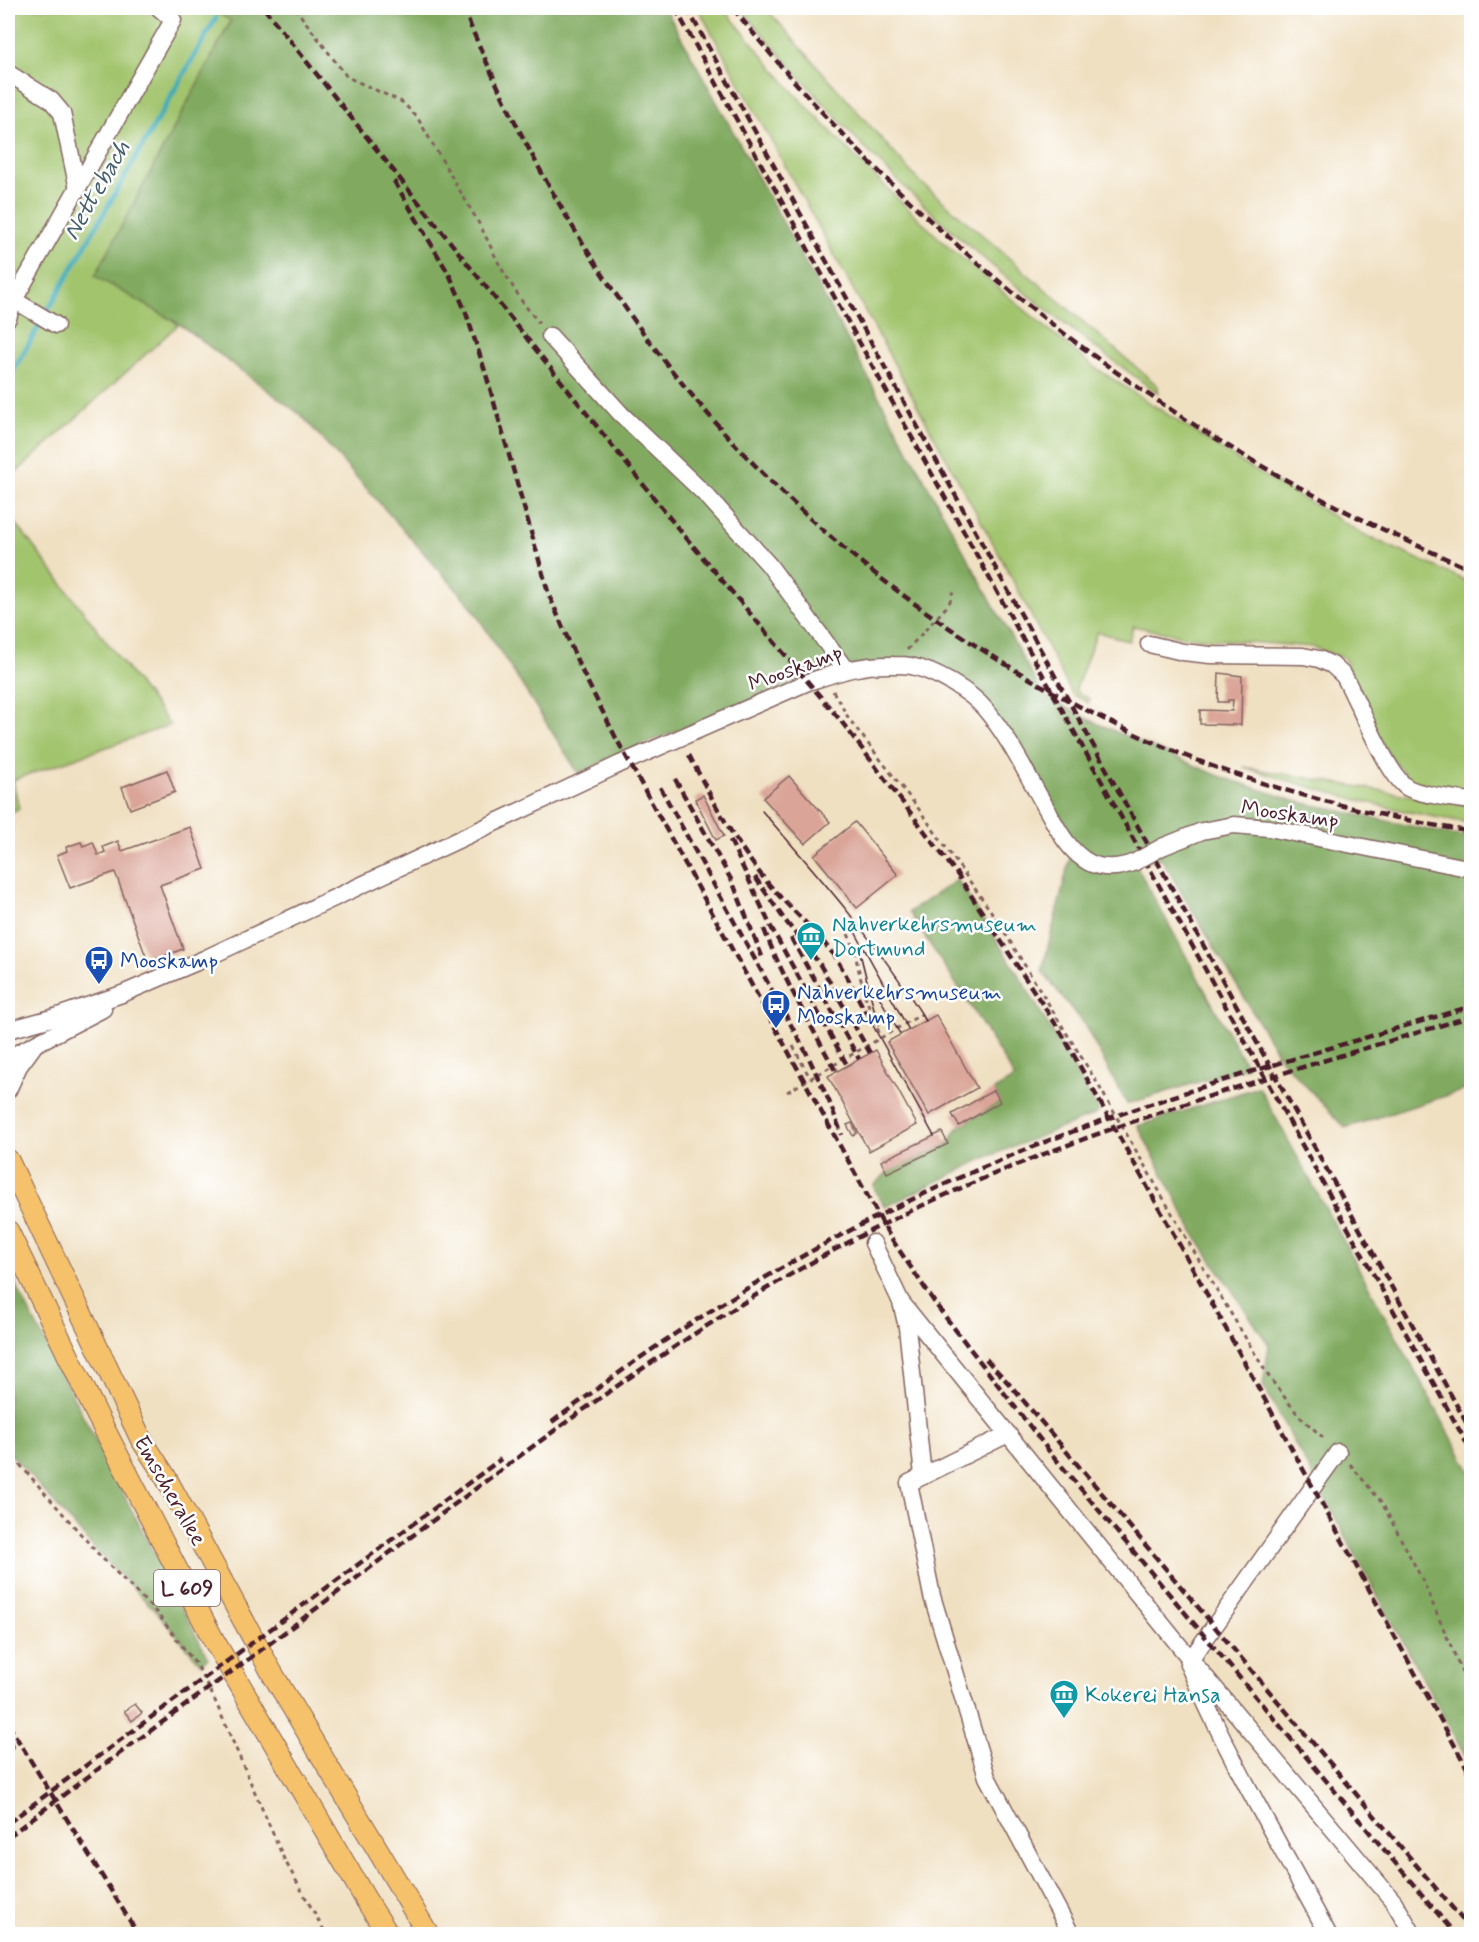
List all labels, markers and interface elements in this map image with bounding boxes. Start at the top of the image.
water label: Nettebach [56,135,138,246]
street label: Mooskamp [745,639,847,699]
street label: Mooskamp [1239,794,1340,836]
place label: Nahverkehrsmuseum Dortmund [832,911,1037,964]
museum icon: Nahverkehrsmuseum Dortmund [795,920,827,962]
bus stop icon: Mooskamp [83,944,115,986]
place label: Mooskamp [120,948,218,976]
place label: Nahverkehrsmuseum Mooskamp [797,979,1002,1032]
bus stop icon: Nahverkehrsmuseum Mooskamp [760,988,792,1030]
street label: Emscherallee [126,1431,212,1551]
road number: L 609 [154,1570,220,1606]
museum icon: Kokerei Hansa [1048,1678,1080,1720]
place label: Kokerei Hansa [1085,1682,1221,1710]

